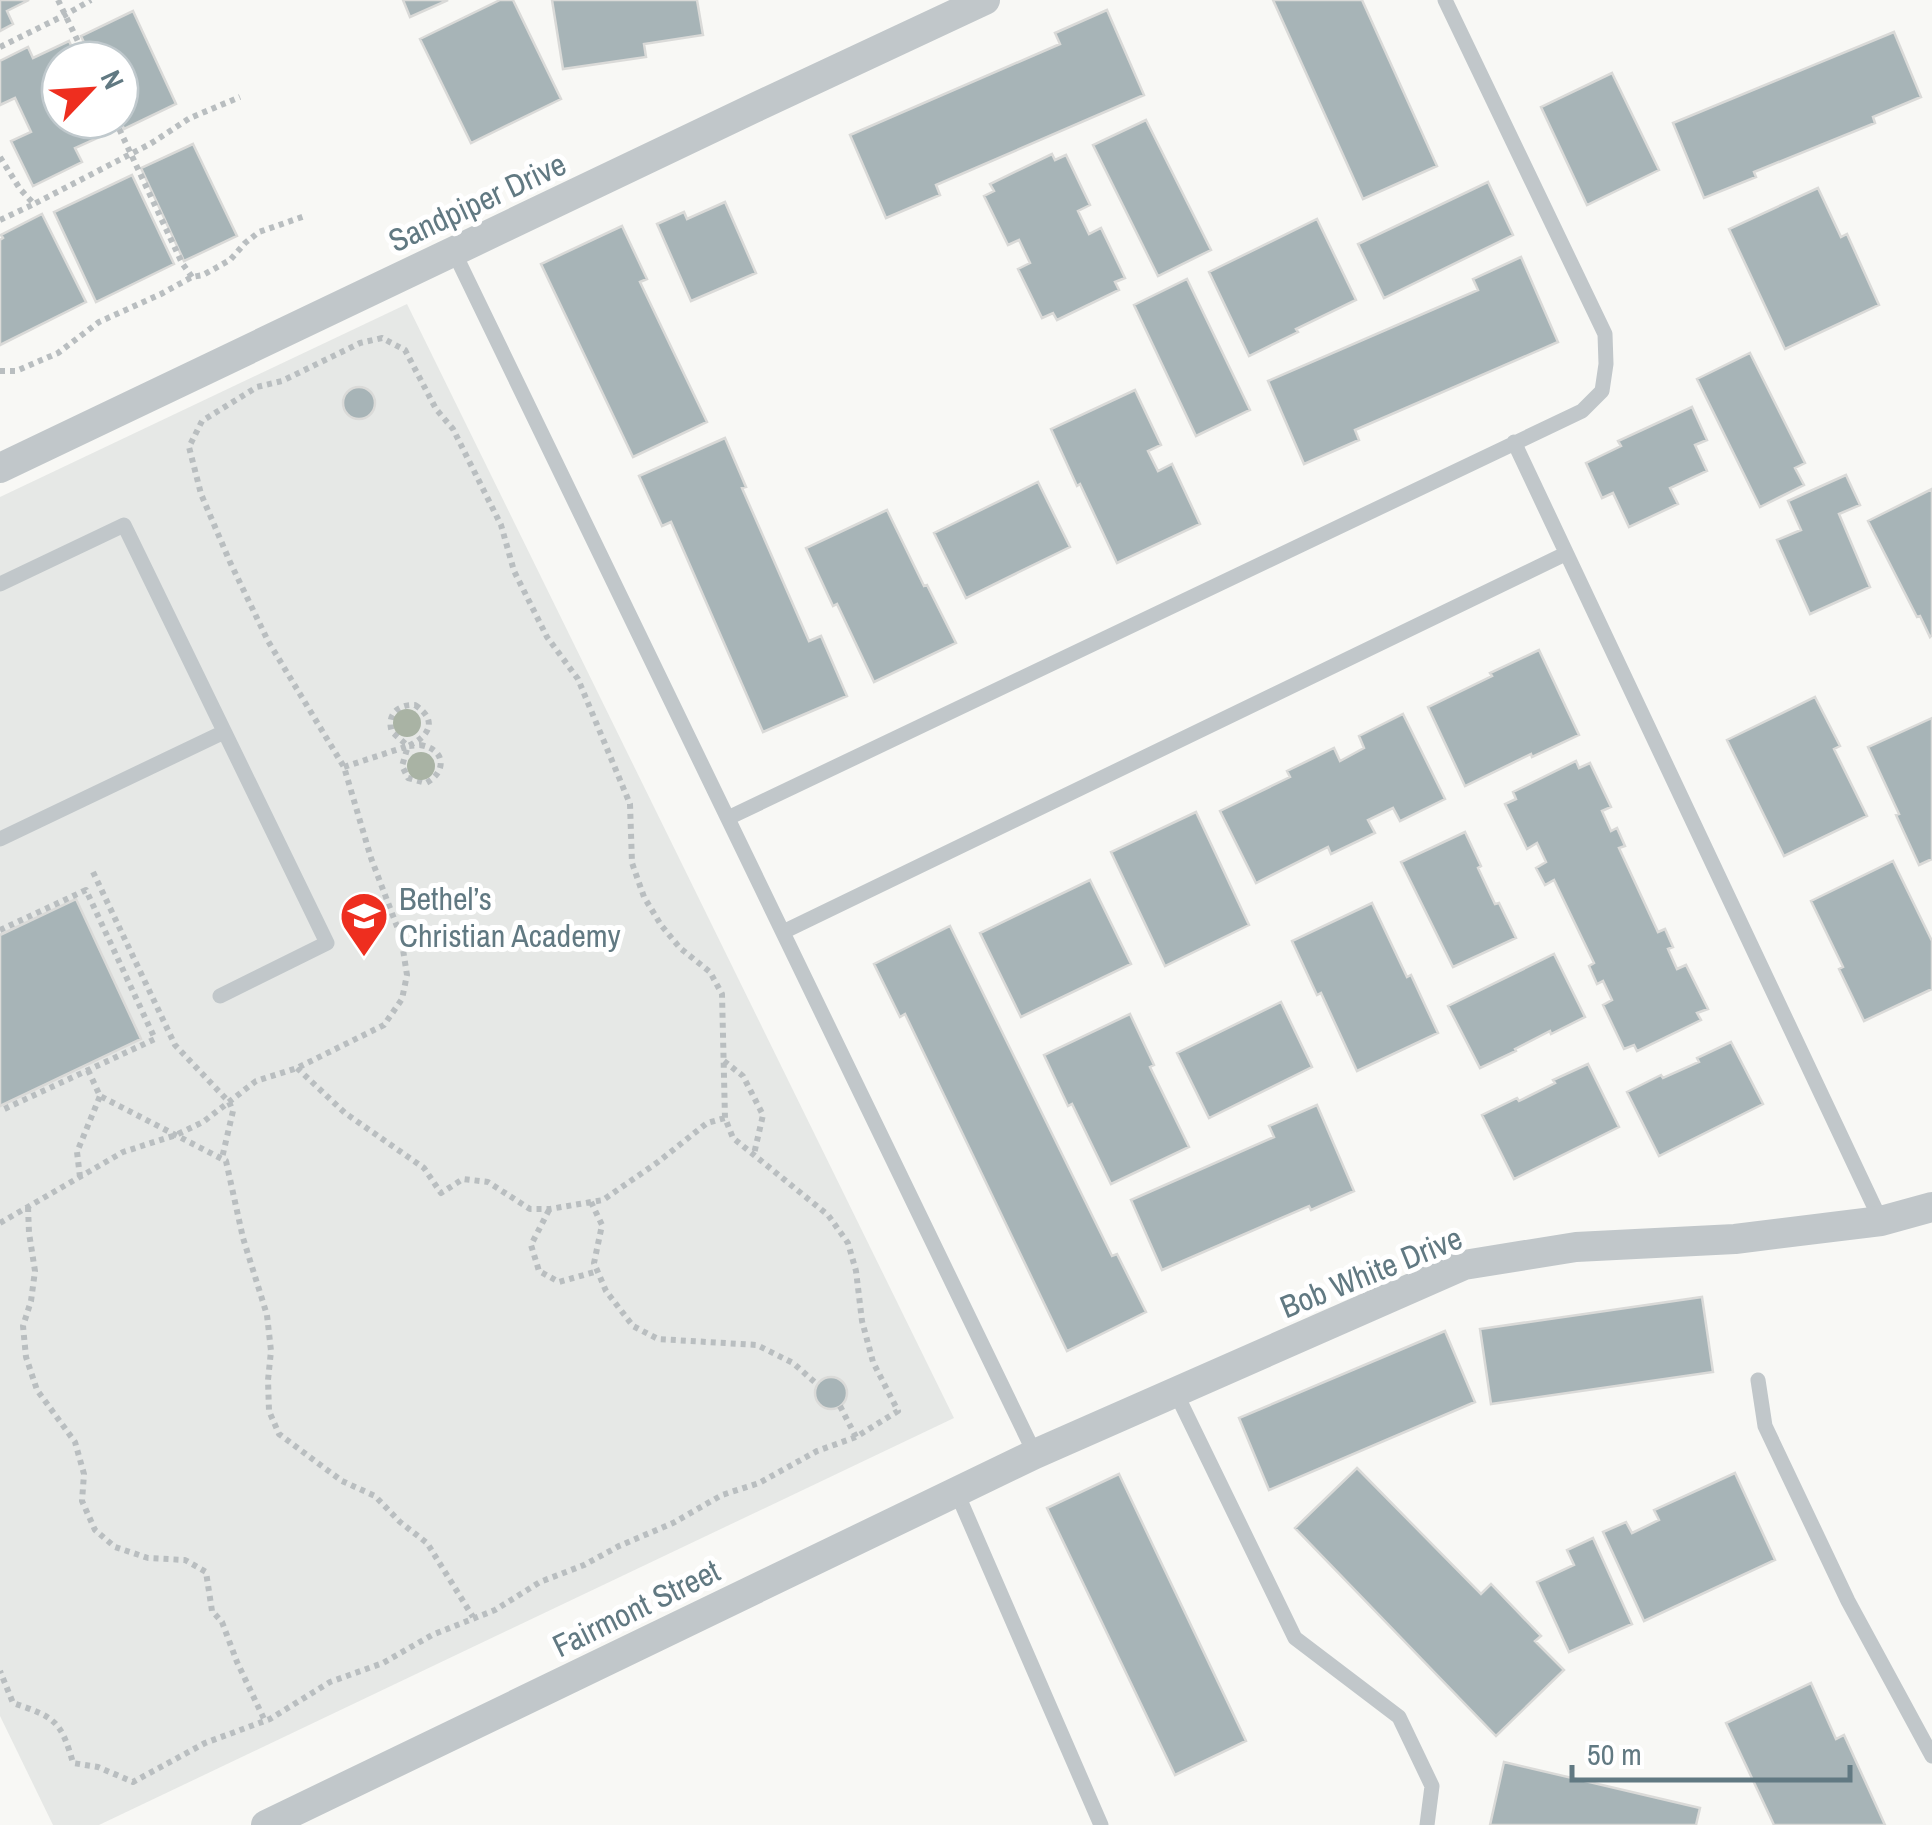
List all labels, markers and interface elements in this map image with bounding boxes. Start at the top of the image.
north arrow [40,40,140,140]
text: N [92,64,133,95]
street label: Sandpiper Drive [381,142,573,262]
place label: Bethel’s Christian Academy [399,877,621,957]
school or university icon: Bethel’s Christian Academy [338,890,390,958]
street label: Bob White Drive [1274,1216,1468,1328]
street label: Fairmont Street [545,1549,727,1667]
scale bar [1572,1720,1850,1782]
text: 50 m [1587,1734,1642,1774]

